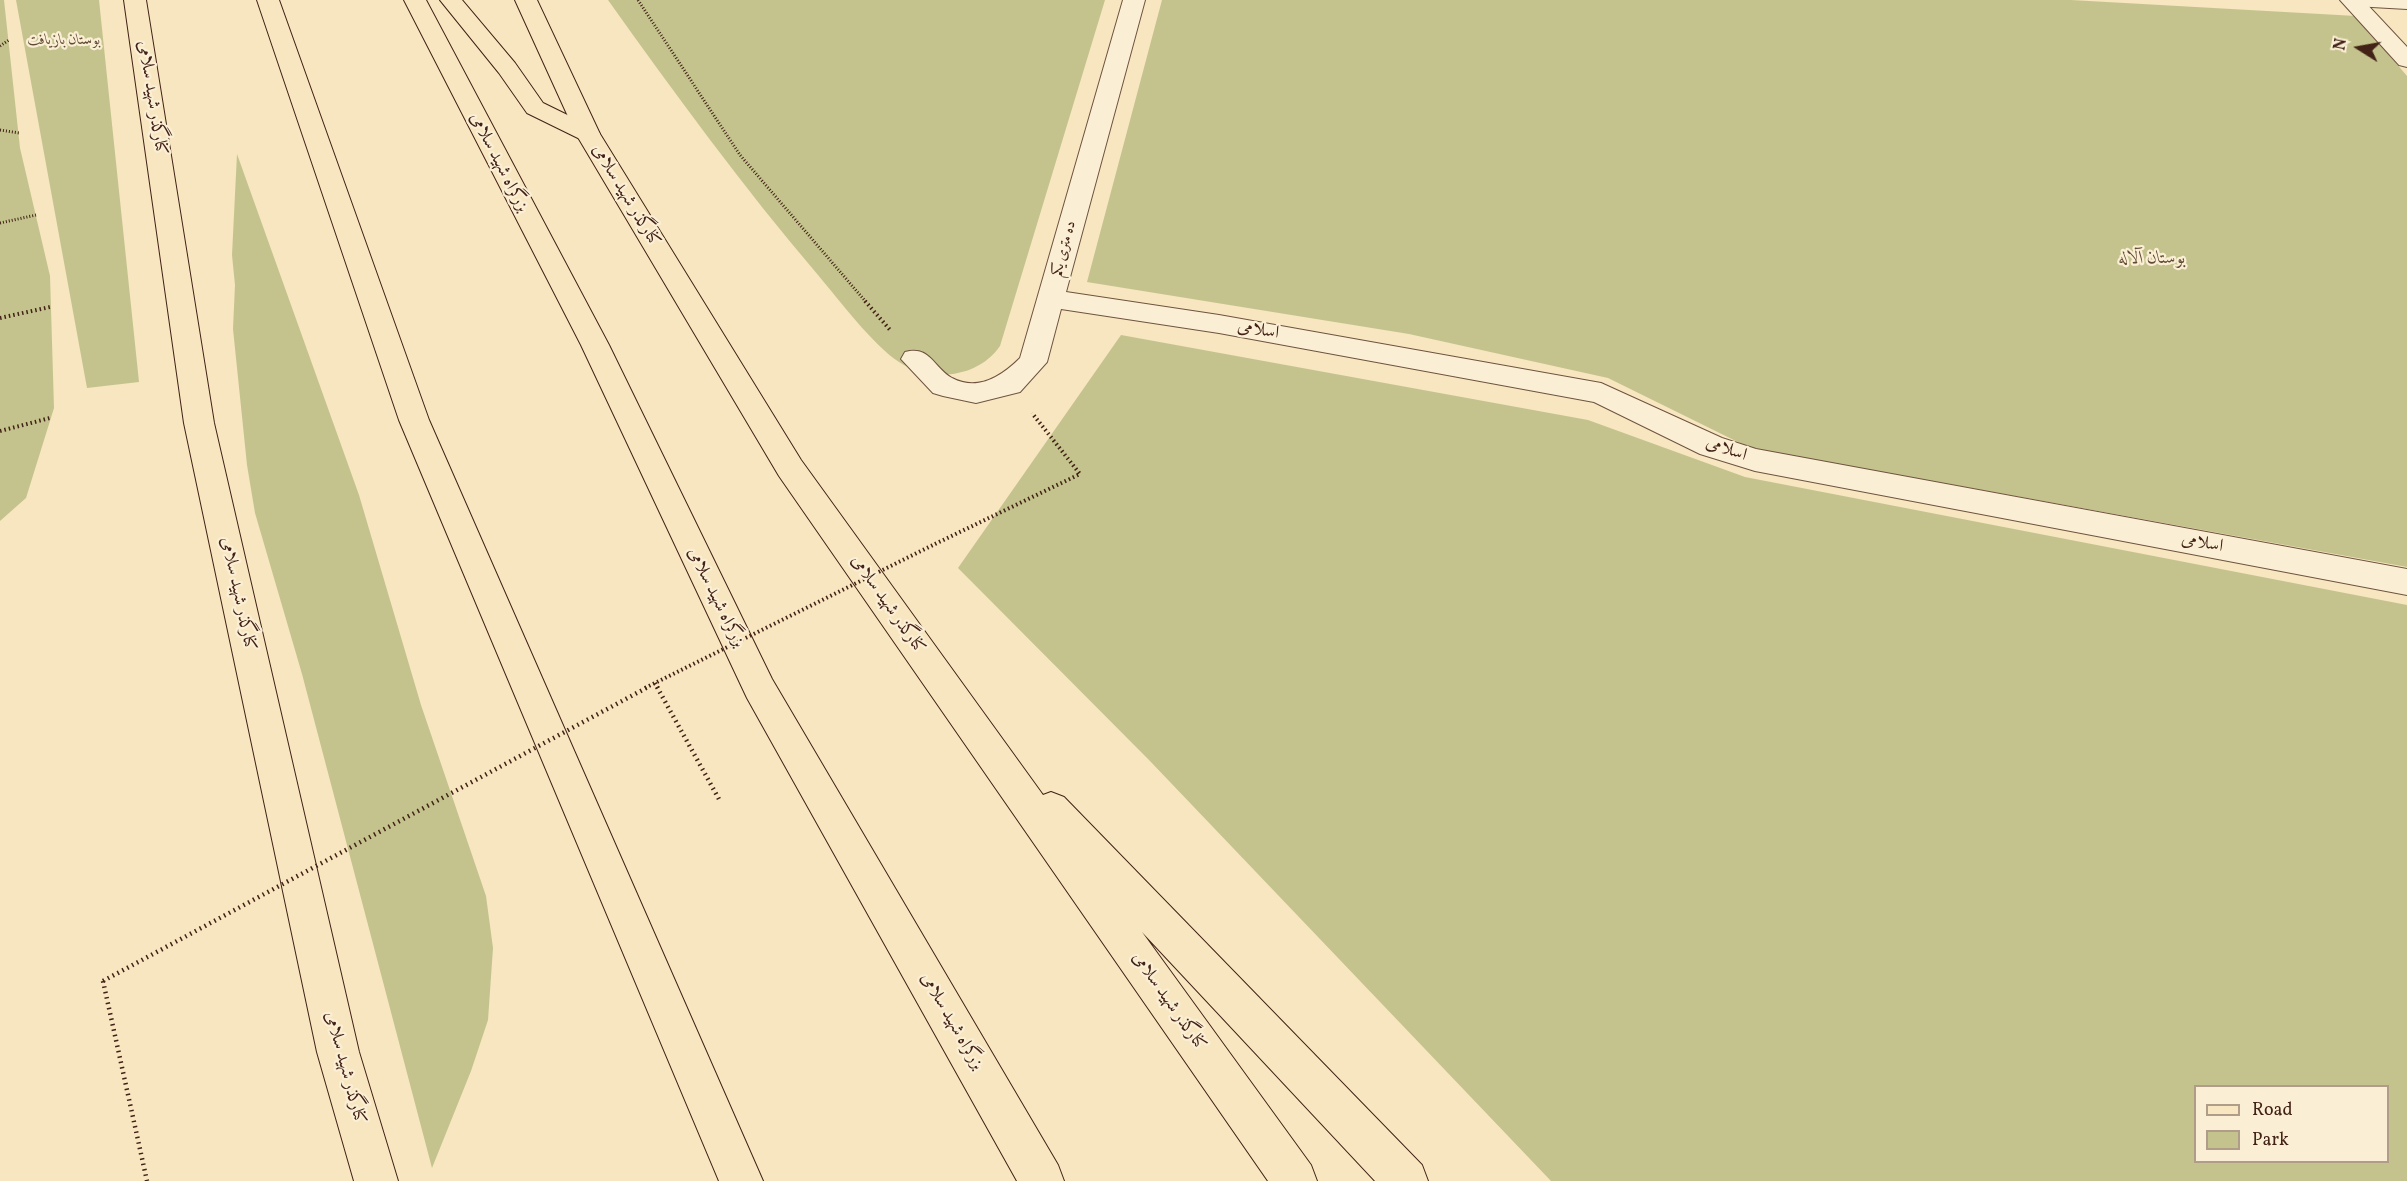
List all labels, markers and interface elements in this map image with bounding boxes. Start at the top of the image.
north arrow [2329,18,2389,78]
park label: بوستان بازیافت [28,32,100,50]
text: N [2329,37,2353,52]
street label: کنارگذر شهید سلامی [131,39,171,157]
street label: بزرگراه شهید سلامی [464,110,532,216]
street label: کنارگذر شهید سلامی [586,141,664,251]
street label: ده متری یکم [1049,219,1081,279]
park label: بوستان آلاله [2118,249,2186,271]
street label: اسلامی [1235,317,1281,345]
street label: اسلامی [1703,433,1749,467]
street label: اسلامی [2179,529,2225,559]
street label: کنارگذر شهید سلامی [214,535,260,653]
street label: بزرگراه شهید سلامی [681,544,749,652]
street label: کنارگذر شهید سلامی [845,551,929,659]
street label: کنارگذر شهید سلامی [1126,948,1210,1056]
street label: بزرگراه شهید سلامی [914,969,988,1075]
street label: کنارگذر شهید سلامی [319,1009,369,1127]
legend [2194,1085,2389,1163]
text: Road [2252,1098,2293,1123]
text: Park [2252,1128,2289,1153]

